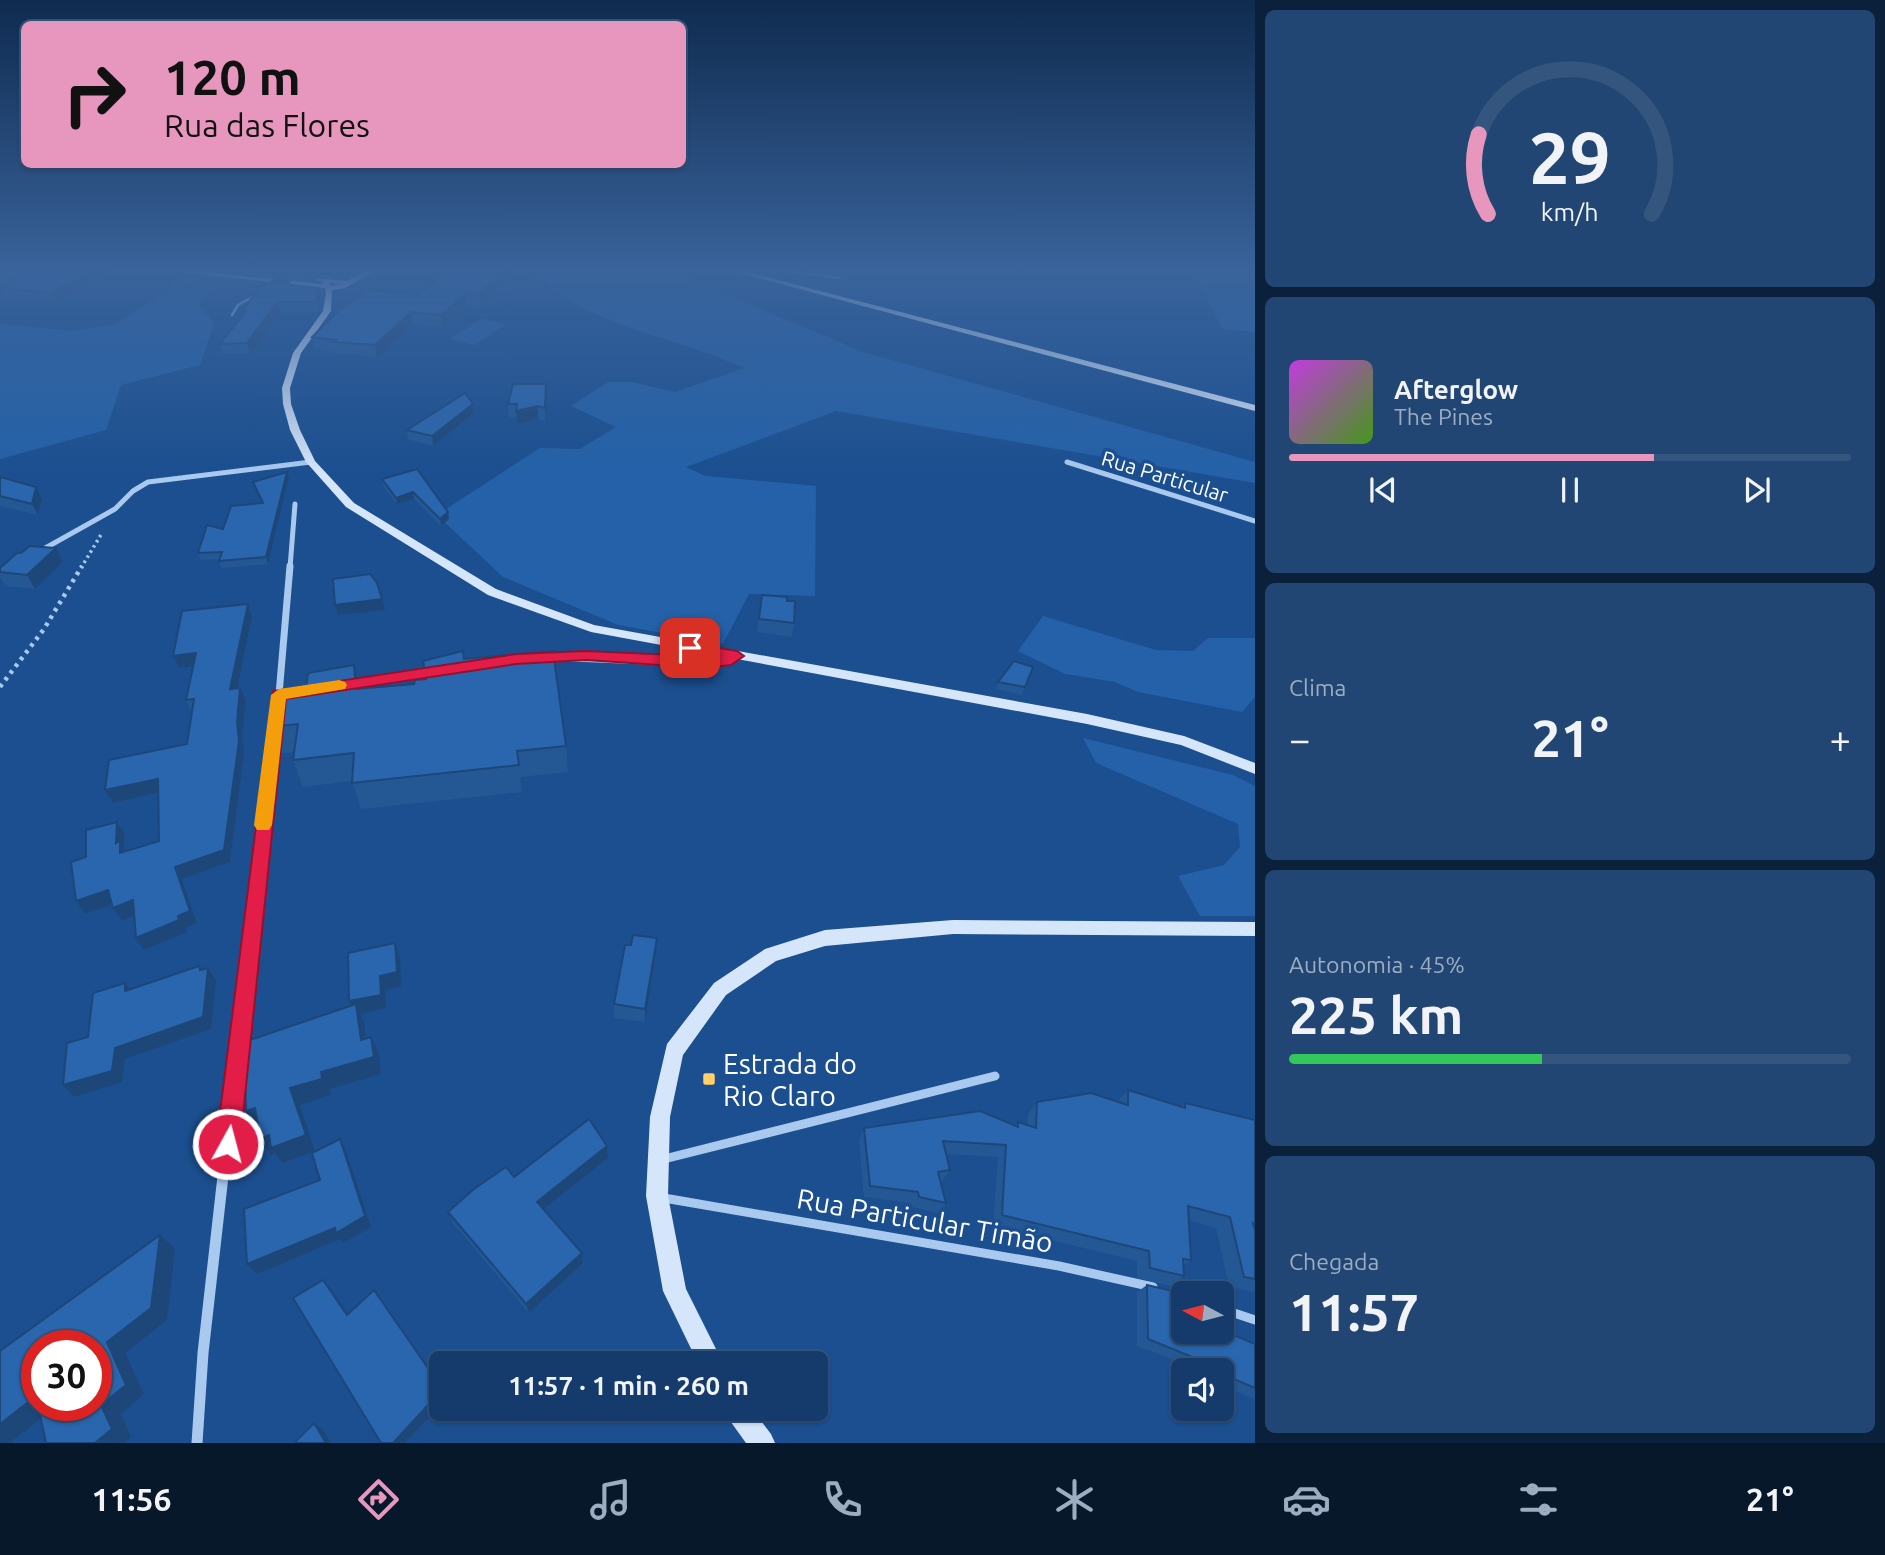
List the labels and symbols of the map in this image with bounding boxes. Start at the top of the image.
street label: Rua Particular [1099,445,1231,507]
pin [660,618,720,678]
place label: Estrada do Rio Claro [723,1048,857,1111]
marker: Estrada do Rio Claro [701,1071,717,1087]
position arrow [191,1107,265,1181]
street label: Rua Particular Timão [795,1182,1055,1258]
north arrow [1171,1281,1234,1344]
speed limit sign: 30 [21,1330,112,1421]

